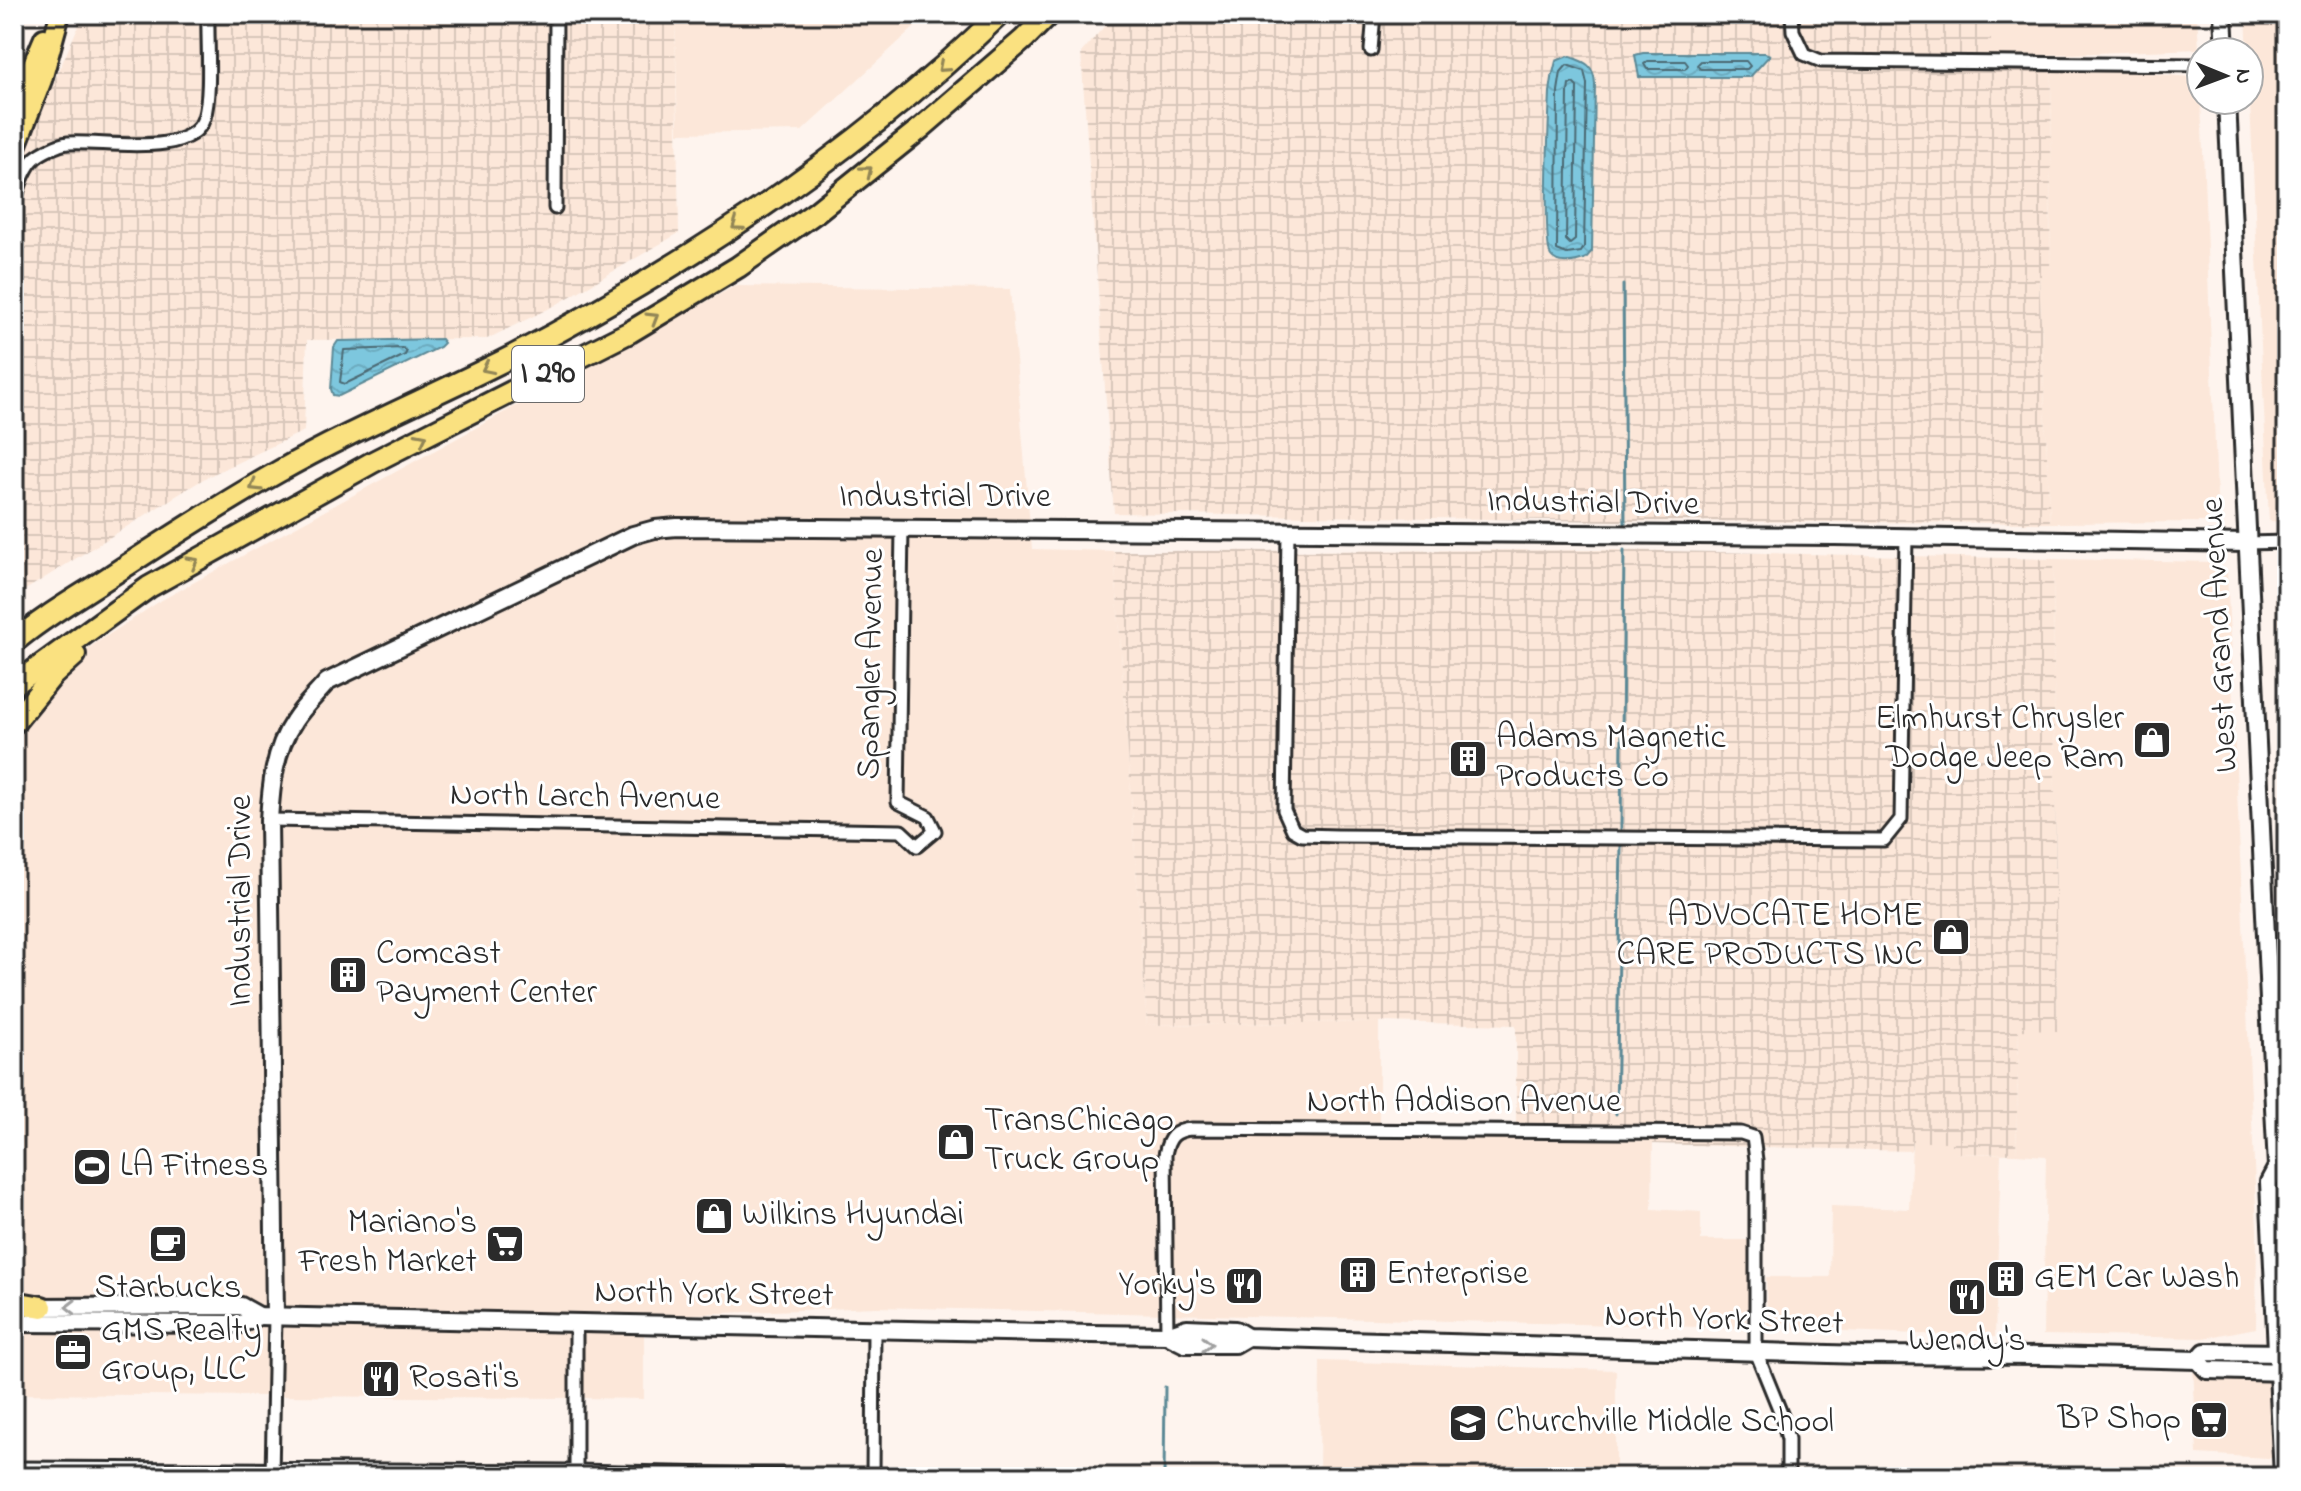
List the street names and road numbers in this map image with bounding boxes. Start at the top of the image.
road number: I 290 [512,346,584,402]
street label: Industrial Drive [839,473,1052,523]
street label: Industrial Drive [1486,477,1700,531]
street label: West Grand Avenue [2189,496,2253,774]
street label: Spangler Avenue [845,547,899,780]
street label: North Larch Avenue [450,771,721,825]
street label: Industrial Drive [217,794,267,1007]
street label: North Addison Avenue [1307,1078,1622,1128]
street label: North York Street [594,1268,834,1322]
street label: North York Street [1604,1292,1844,1350]

